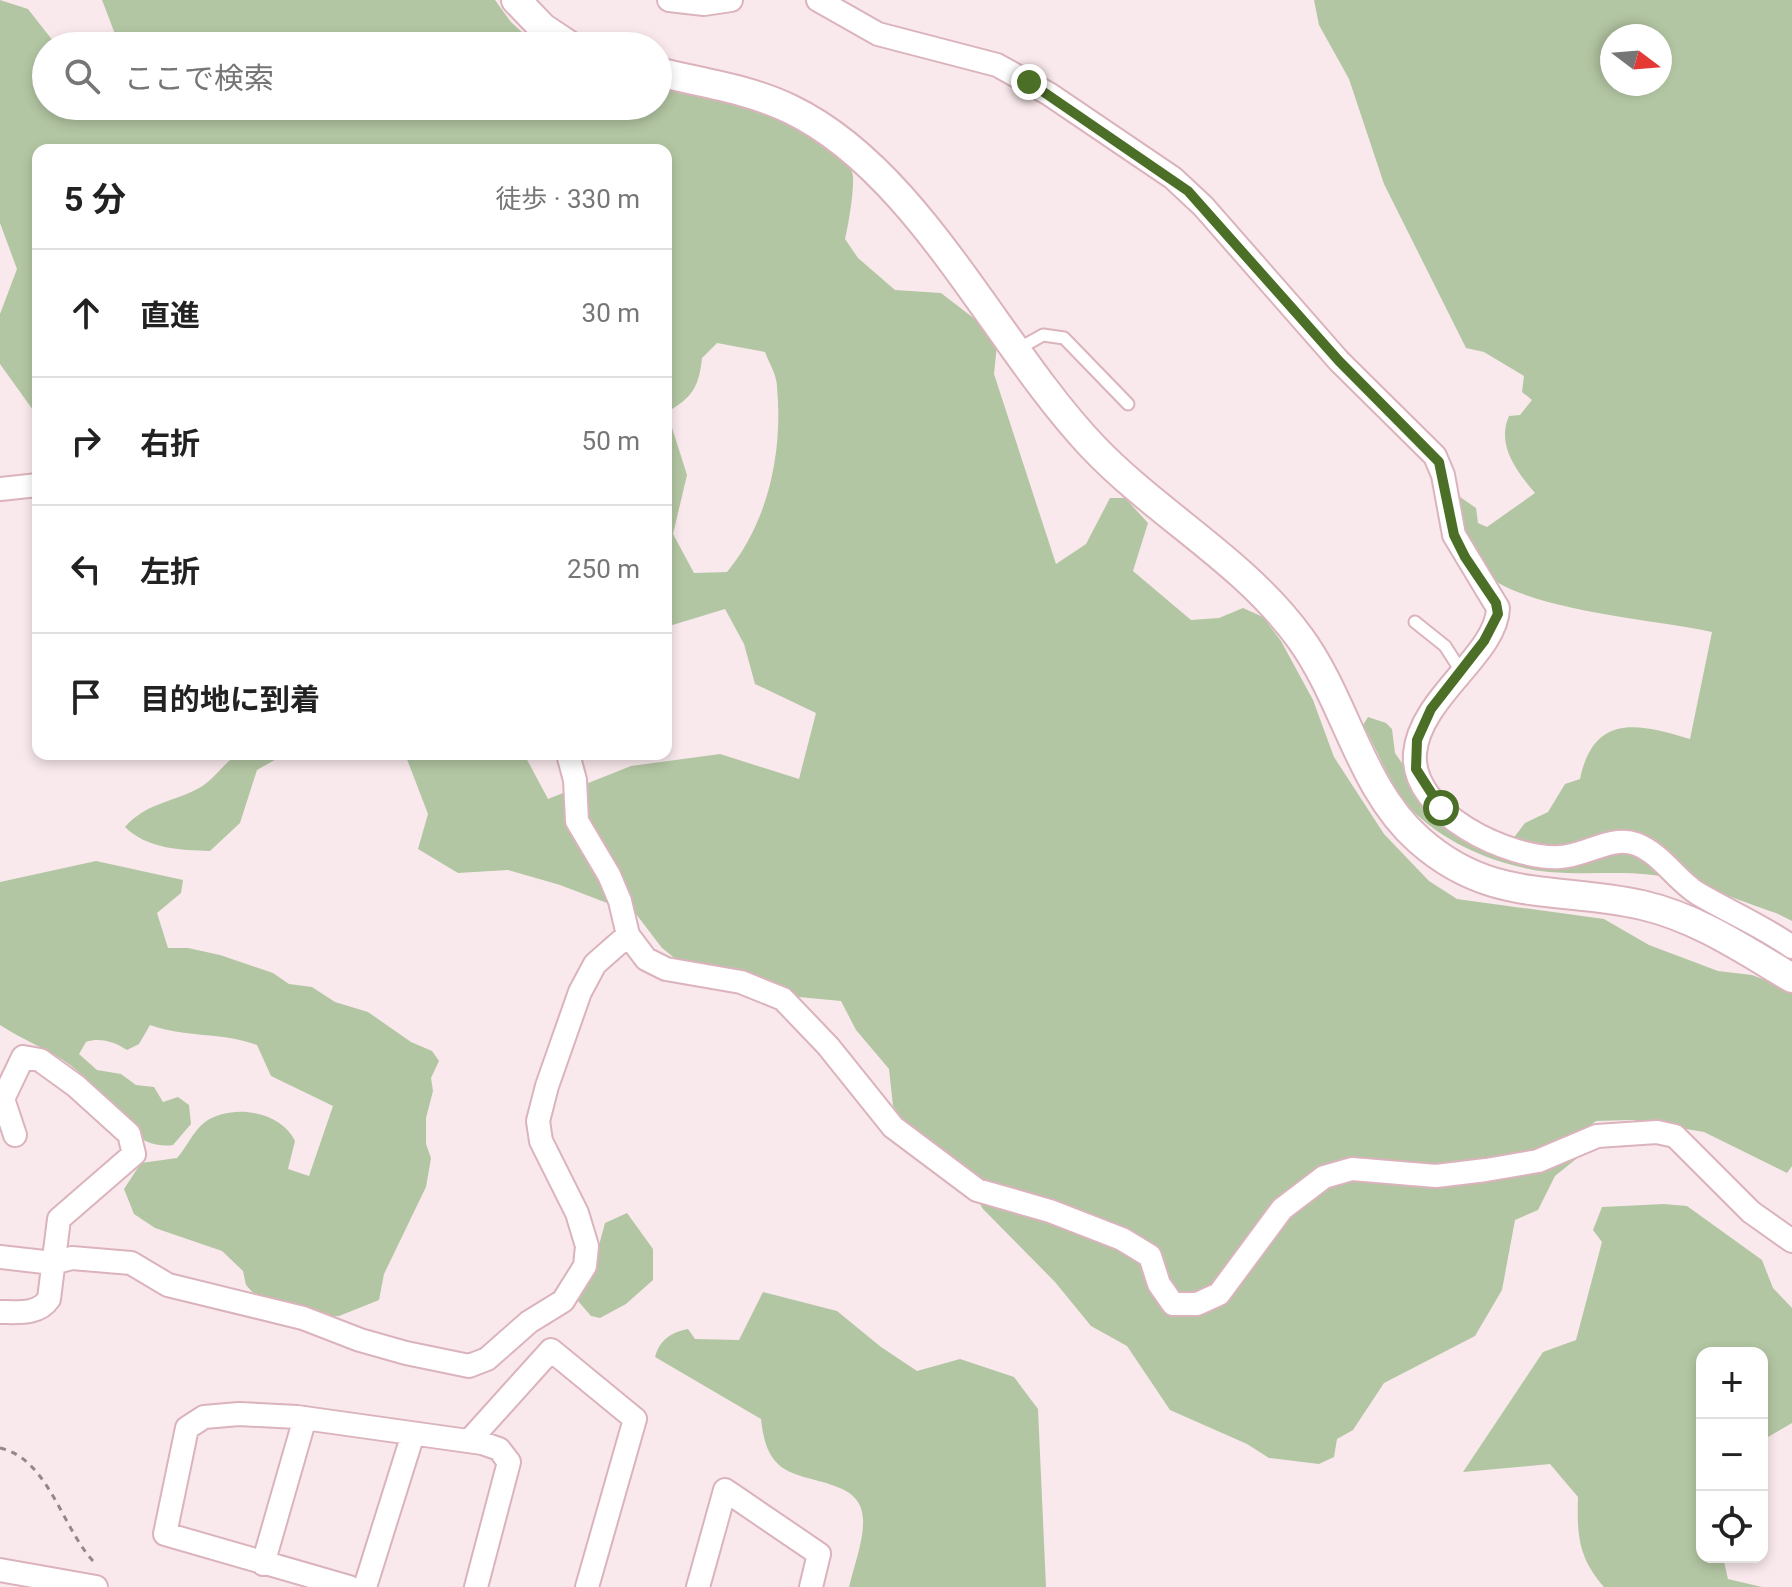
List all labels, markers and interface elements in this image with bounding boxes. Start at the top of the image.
north arrow [1600,24,1672,96]
search box [32,32,672,120]
icon: search [60,54,104,98]
text: ここで検索 [124,61,274,96]
route end [1011,64,1047,100]
text: 5 分 [64,179,126,219]
text: 徒歩 · 330 m [495,184,640,214]
icon: ahead [64,291,108,335]
text: 直進 [140,298,200,333]
text: 30 m [582,298,640,328]
icon: right [64,419,108,463]
text: 右折 [140,426,200,461]
text: 50 m [582,426,640,456]
icon: left [64,547,108,591]
text: 左折 [140,554,200,589]
text: 250 m [567,554,640,584]
icon: arrive [64,675,108,719]
text: 目的地に到着 [140,682,320,717]
route start [1423,790,1459,826]
map controls [1696,1347,1768,1563]
button: + [1696,1347,1768,1419]
button: − [1696,1419,1768,1491]
button: locate [1696,1491,1768,1563]

